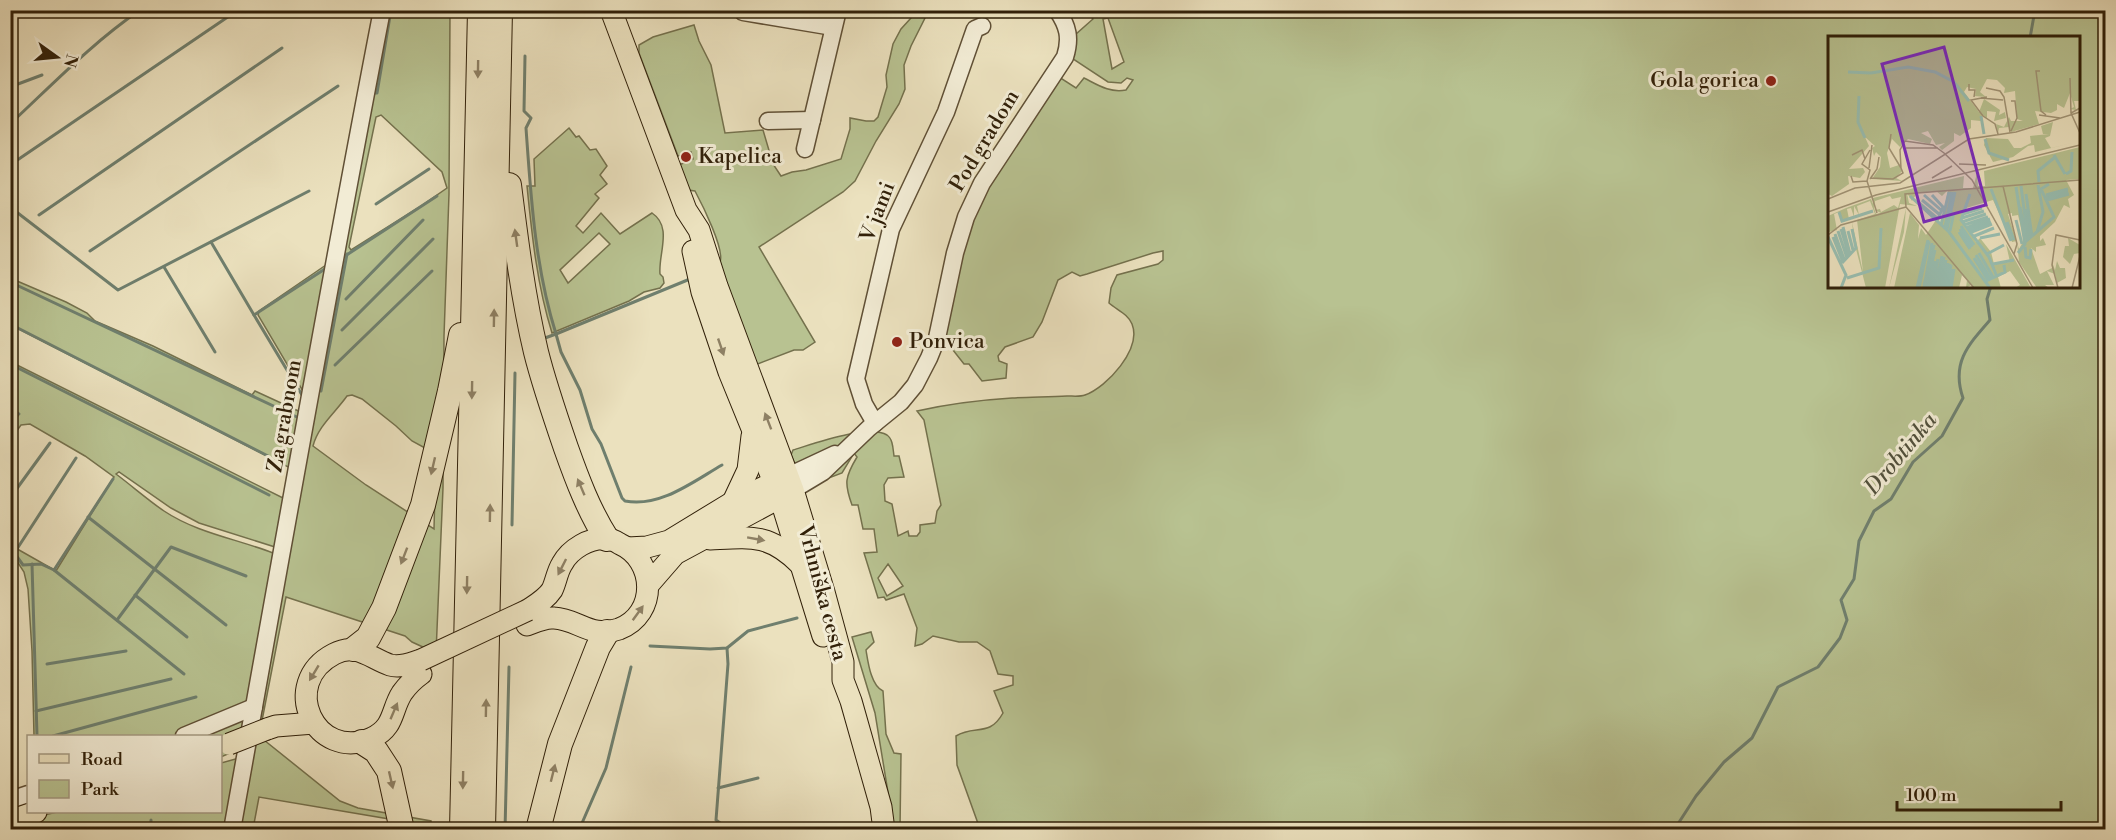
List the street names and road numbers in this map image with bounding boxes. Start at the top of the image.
street label: Pod gradom [944,85,1026,197]
street label: V jami [854,178,901,247]
street label: Za grabnom [262,357,308,475]
street label: Vrhniška cesta [791,521,853,664]

